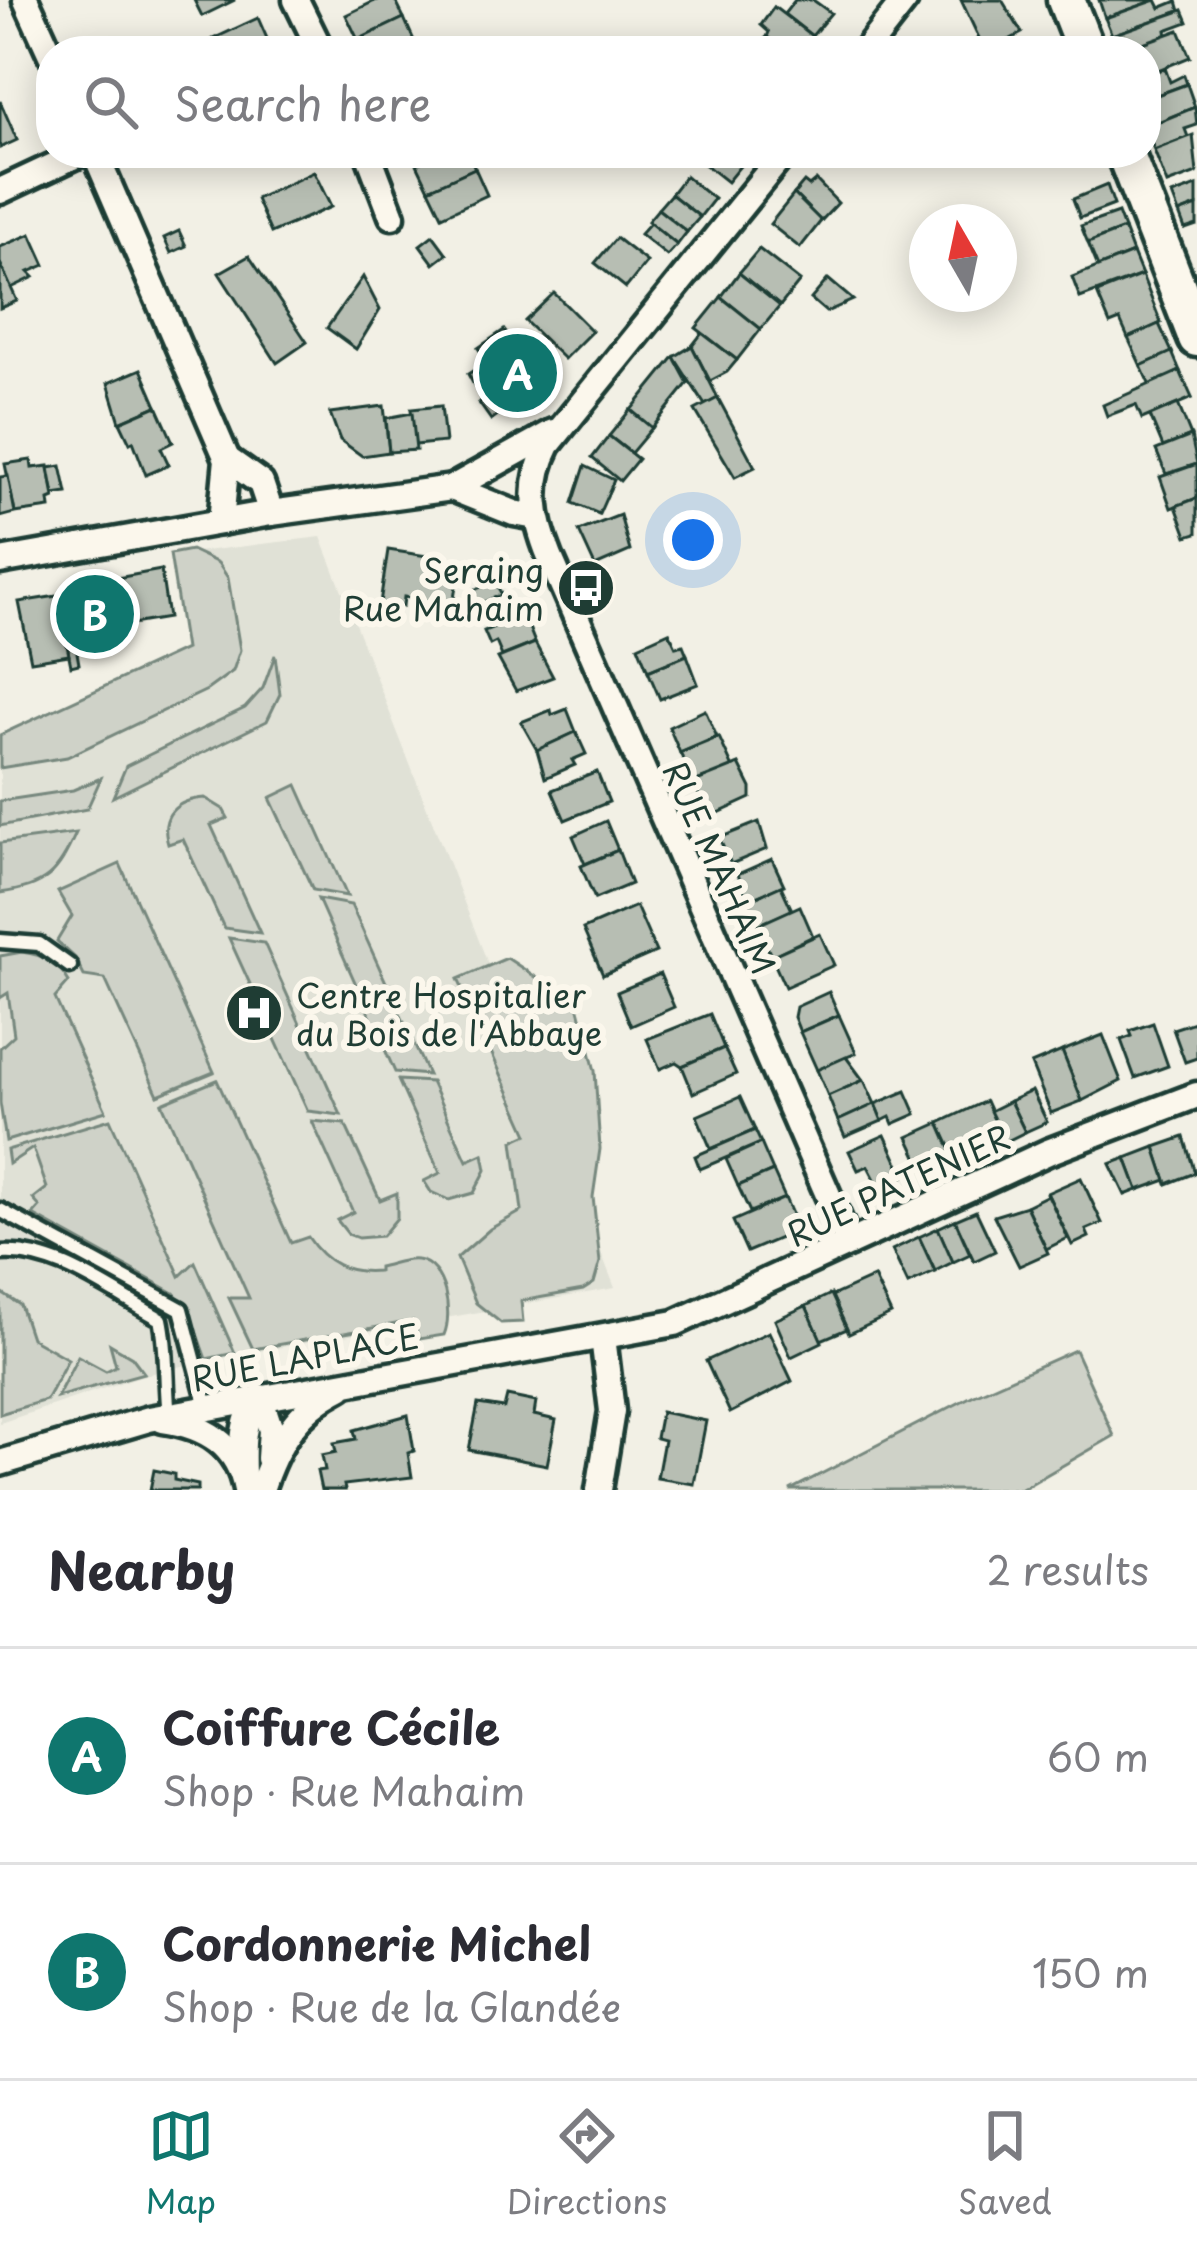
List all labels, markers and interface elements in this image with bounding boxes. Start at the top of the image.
search box [36,36,1161,168]
text: Search here [174,68,431,136]
icon: search [78,69,144,135]
north arrow [909,204,1017,312]
pin: A [479,328,557,418]
your location [663,510,723,570]
place label: Seraing Rue Mahaim [343,544,544,632]
bus stop icon: Seraing Rue Mahaim [555,557,617,619]
pin: B [56,569,134,659]
street label: RUE MAHAIM [652,753,790,981]
place label: Centre Hospitalier du Bois de l'Abbaye [296,969,602,1057]
hospital icon: Centre Hospitalier du Bois de l'Abbaye [223,982,285,1044]
street label: RUE PATENIER [778,1110,1018,1258]
street label: RUE LAPLACE [187,1309,423,1403]
text: Nearby [48,1530,235,1607]
text: 2 results [987,1539,1149,1598]
text: Coiffure Cécile [162,1692,500,1760]
text: A [72,1726,102,1785]
text: 60 m [1047,1726,1149,1785]
text: Shop · Rue Mahaim [162,1760,525,1819]
text: Cordonnerie Michel [162,1908,591,1976]
text: B [74,1942,100,2001]
text: 150 m [1032,1942,1149,2001]
text: Shop · Rue de la Glandée [162,1976,620,2035]
tab: Map [145,2103,216,2225]
tab: Directions [507,2103,667,2225]
tab: Saved [958,2103,1052,2225]

